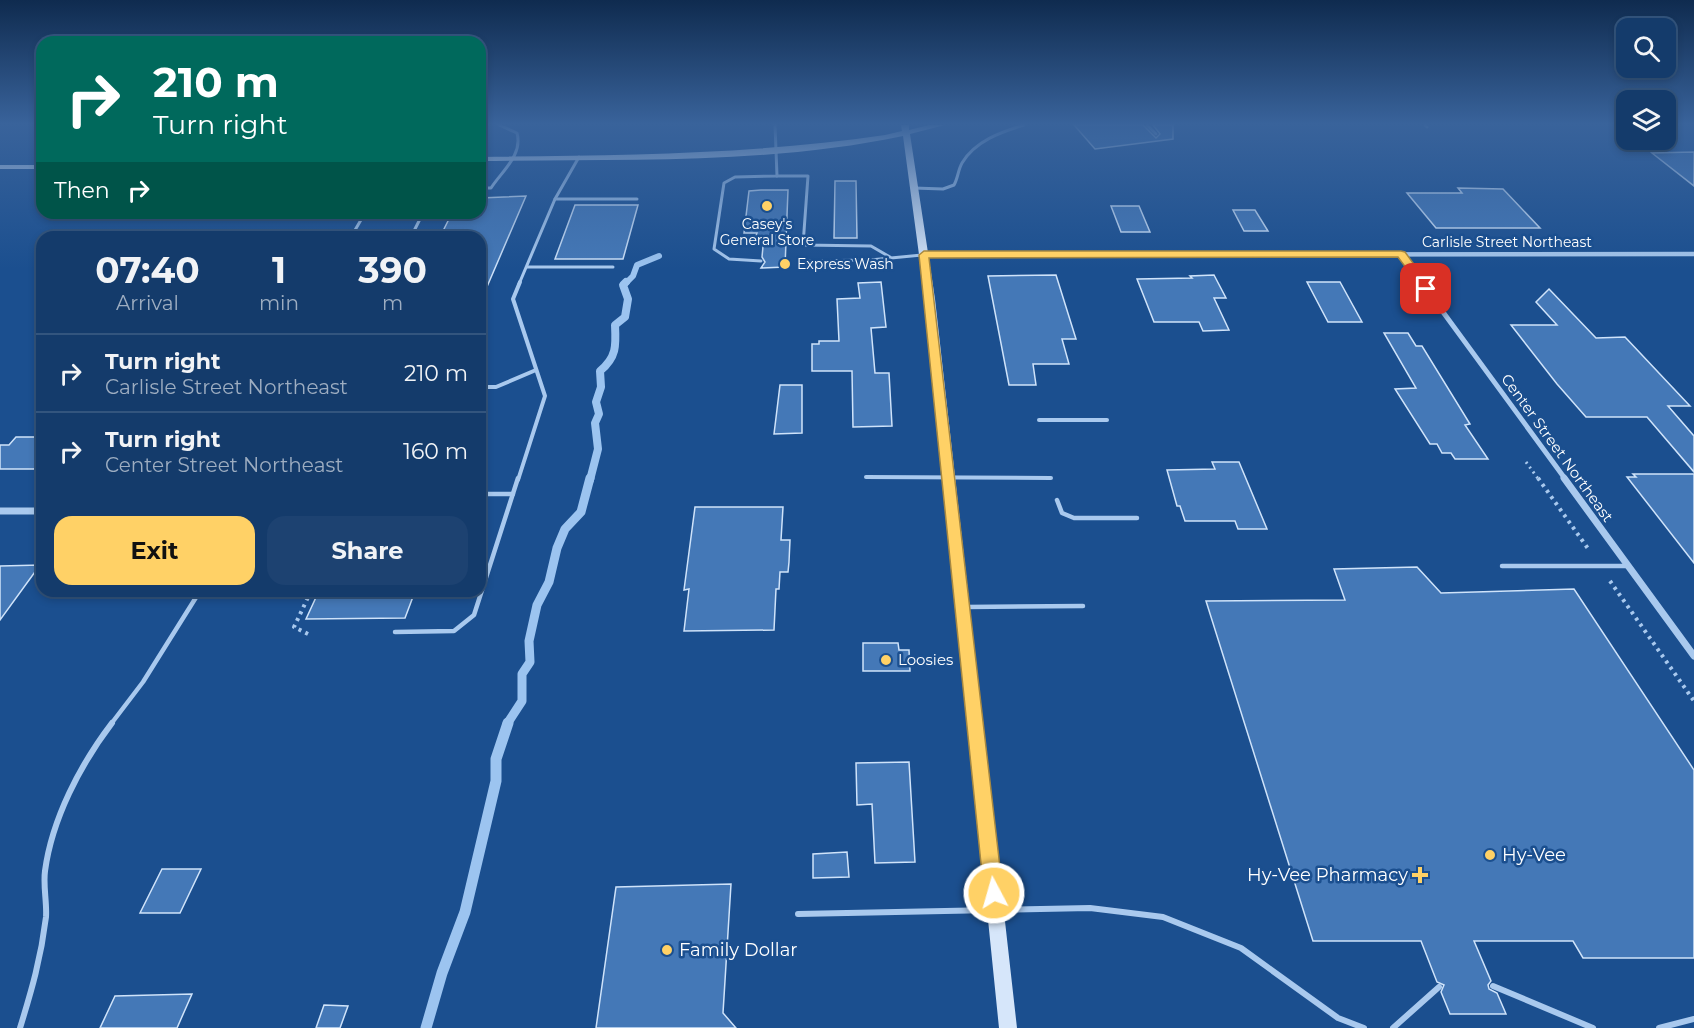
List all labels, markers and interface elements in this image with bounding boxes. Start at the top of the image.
map controls [1616,18,1676,150]
button: search [1616,18,1676,78]
text: 210 m [153,56,279,108]
icon: right [54,60,132,138]
button: layers [1616,90,1676,150]
text: Turn right [153,108,288,141]
icon: right [122,174,155,207]
text: Then [54,177,110,204]
marker: Casey's General Store [760,199,774,213]
place label: Casey's General Store [720,215,814,249]
street label: Carlisle Street Northeast [1422,233,1592,251]
text: 07:40 [95,248,200,292]
text: 1 [272,248,286,292]
text: 390 [358,248,427,292]
place label: Express Wash [797,255,894,273]
marker: Express Wash [778,257,792,271]
pin [1400,263,1451,314]
icon: arrive [1409,272,1442,305]
text: Arrival [116,291,179,315]
text: min [259,291,299,315]
text: m [382,291,403,315]
text: Turn right [105,348,220,375]
icon: right [54,357,87,390]
text: 210 m [404,360,468,387]
street label: Center Street Northeast [1497,370,1618,526]
text: Carlisle Street Northeast [105,375,348,399]
text: Turn right [105,426,220,453]
icon: right [54,435,87,468]
text: 160 m [403,438,468,465]
text: Center Street Northeast [105,453,343,477]
button: Exit [54,516,255,585]
button: Share [267,516,468,585]
place label: Loosies [898,650,953,669]
marker: Loosies [879,653,893,667]
place label: Hy-Vee [1502,844,1566,866]
marker: Hy-Vee [1483,848,1497,862]
position arrow [962,861,1026,925]
place label: Hy-Vee Pharmacy [1247,864,1408,886]
marker: Hy-Vee Pharmacy [1413,868,1427,882]
place label: Family Dollar [679,939,798,961]
marker: Family Dollar [660,943,674,957]

